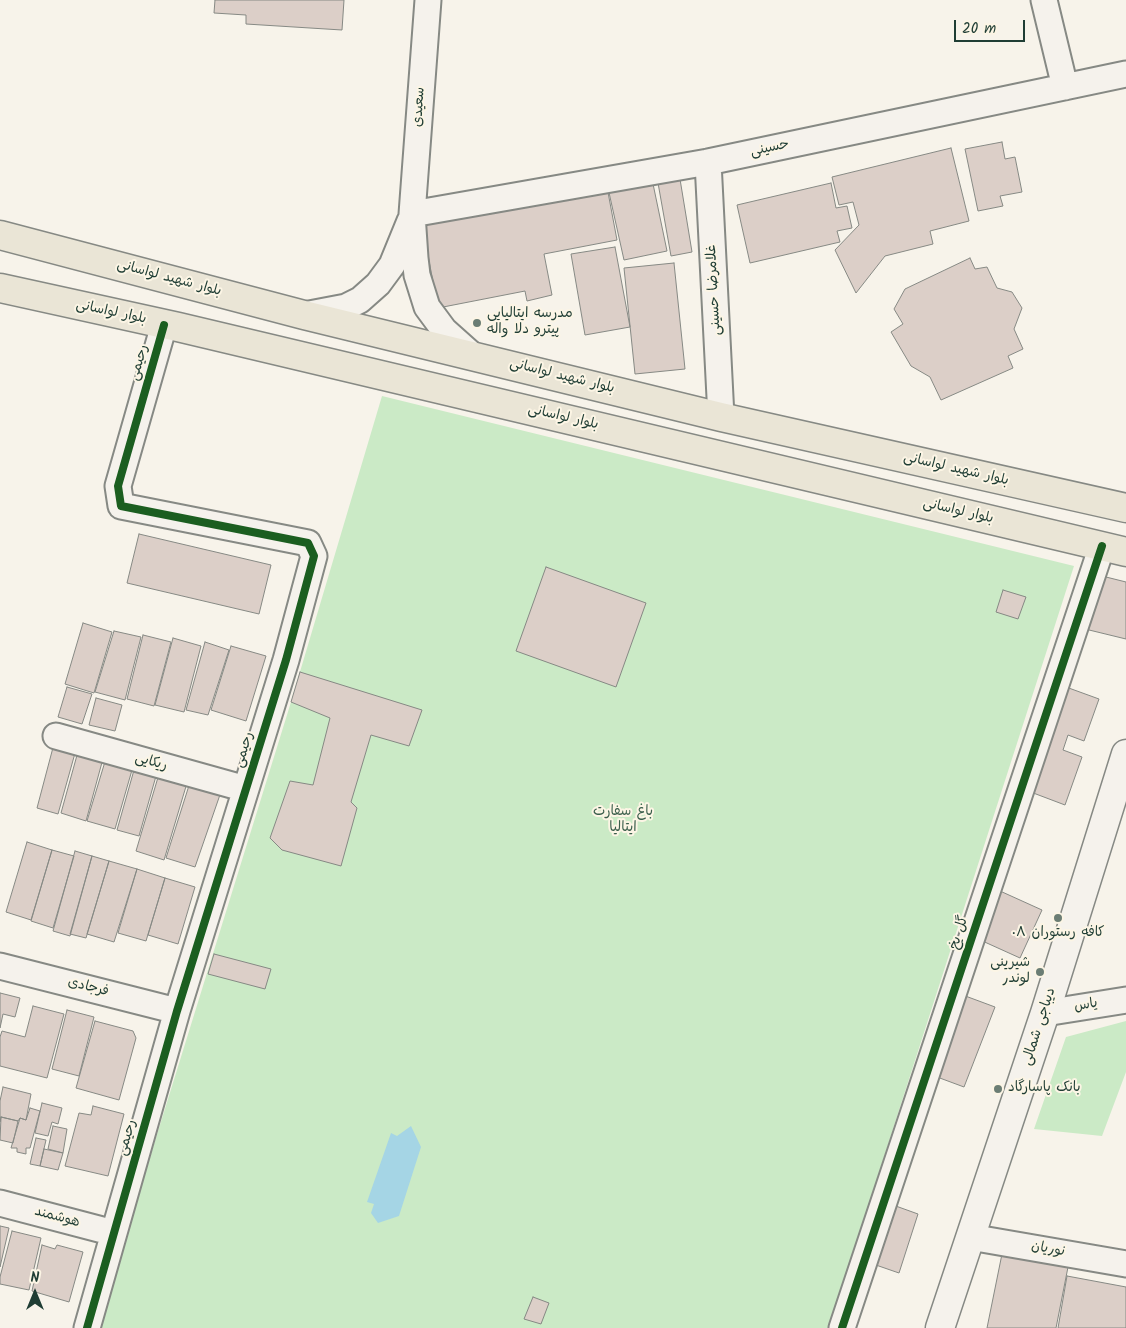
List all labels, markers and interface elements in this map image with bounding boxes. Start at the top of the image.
scale bar [956,10,1027,42]
text: 20 m [962,17,996,41]
street label: سعیدی [410,86,430,128]
street label: حسینی [749,137,791,161]
street label: غلامرضا حسینی [704,244,726,336]
street label: بلوار شهید لواسانی [115,257,223,301]
street label: بلوار لواسانی [74,297,148,329]
place label: مدرسه ایتالیایی پیترو دلا واله [487,307,573,340]
marker: مدرسه ایتالیایی پیترو دلا واله [471,317,483,329]
street label: رحیمی [127,343,153,383]
street label: بلوار شهید لواسانی [508,356,616,398]
street label: بلوار لواسانی [526,402,600,434]
street label: بلوار شهید لواسانی [902,450,1010,490]
street label: بلوار لواسانی [921,496,995,528]
street label: رحیمی [232,730,258,770]
street label: ریکایی [133,750,169,776]
park label: باغ سفارت ایتالیا [593,805,653,838]
marker: کافه رستوران ٠٨ [1052,912,1064,924]
street label: گل یخ [947,914,973,952]
place label: کافه رستوران ٠٨ [1011,926,1105,942]
place label: شیرینی لوندر [990,956,1030,989]
marker: شیرینی لوندر [1034,966,1046,978]
street label: فرجادی [66,975,110,1001]
street label: دیباجی شمالی [1020,986,1060,1068]
street label: یاس [1073,996,1099,1016]
place label: بانک پاسارگاد [1008,1081,1081,1097]
marker: بانک پاسارگاد [992,1083,1004,1095]
street label: رحیمی [115,1118,141,1158]
street label: هوشمند [33,1204,81,1232]
street label: نوریان [1030,1239,1066,1261]
text: N [31,1267,39,1289]
north arrow [10,1268,60,1318]

